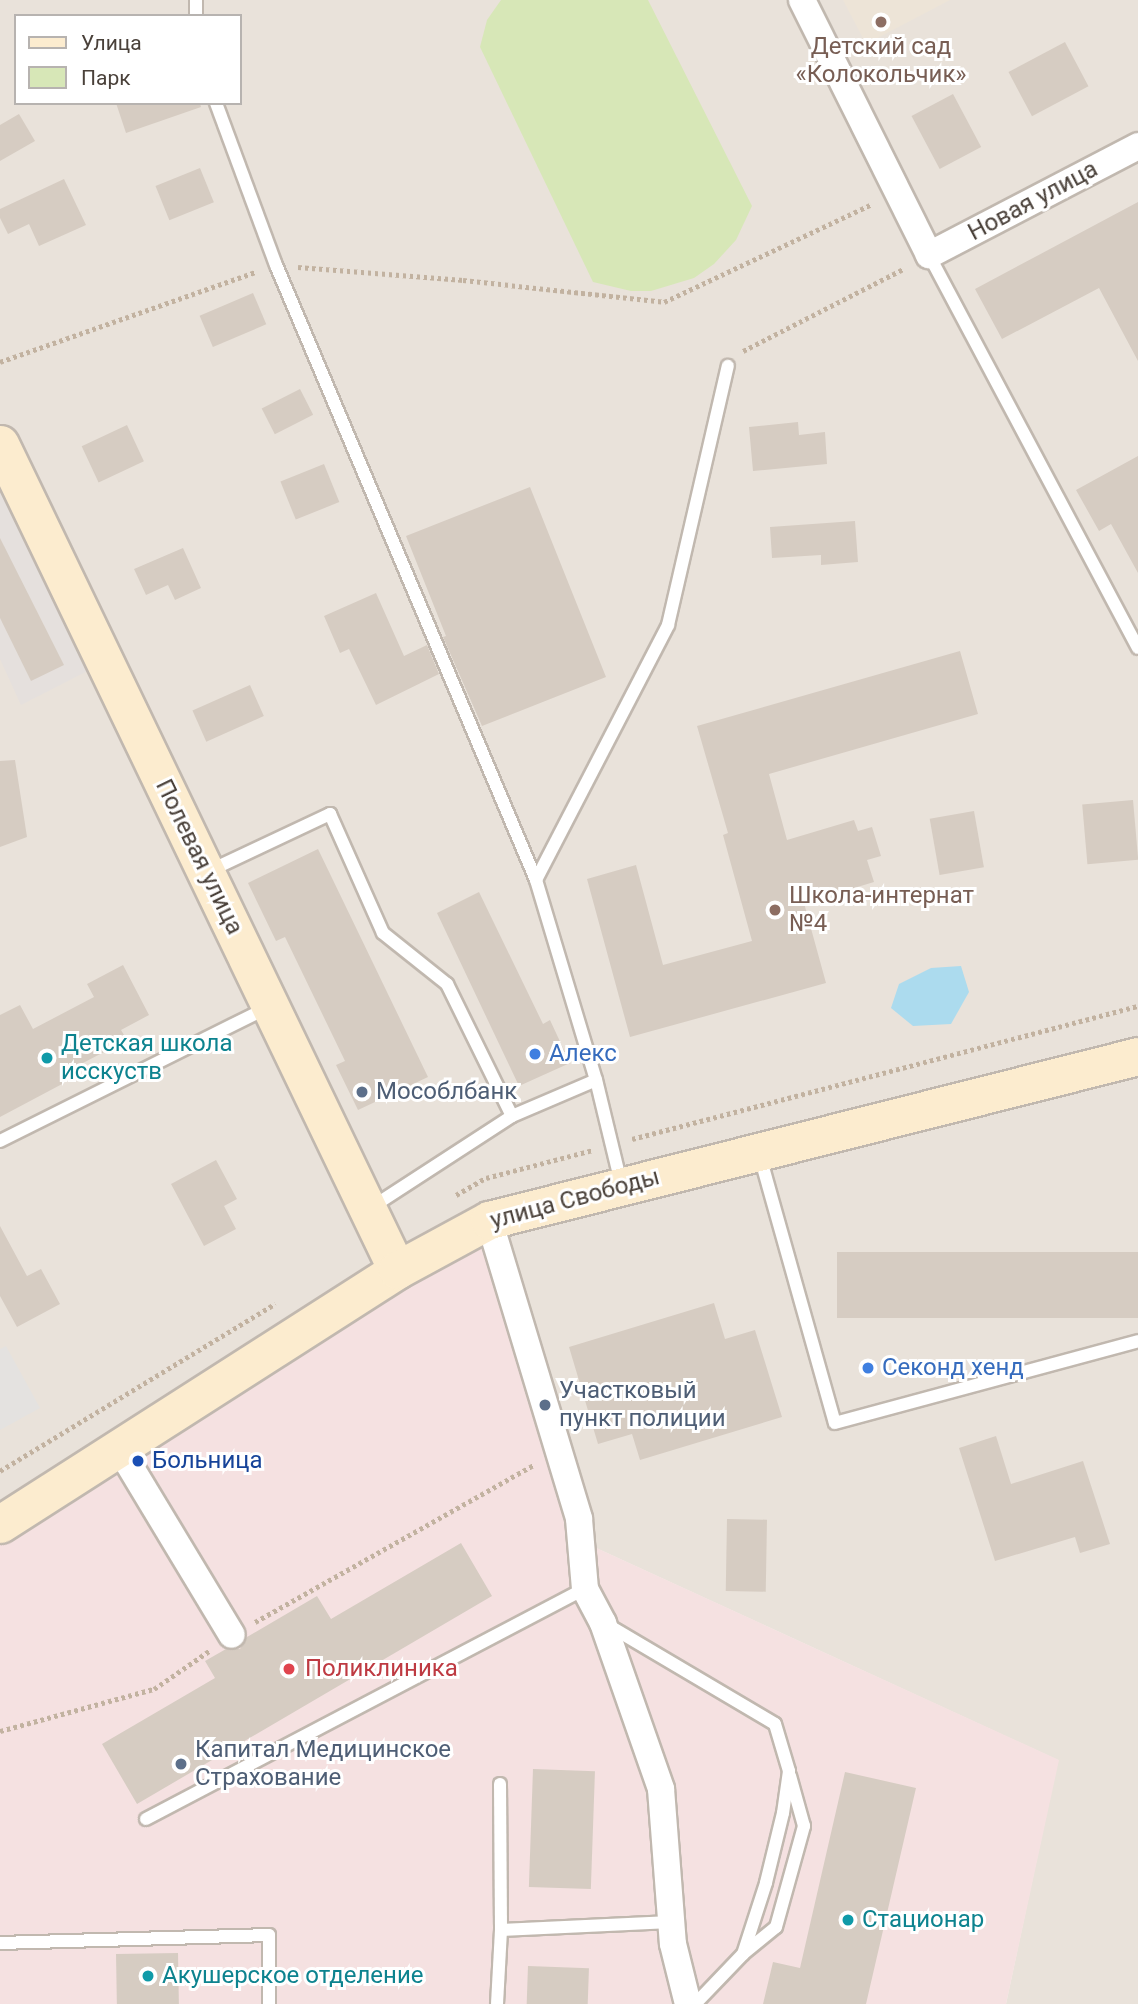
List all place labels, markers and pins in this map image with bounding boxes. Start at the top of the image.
marker: Детский сад «Колокольчик» [873,14,889,30]
place label: Детский сад «Колокольчик» [795,33,967,89]
place label: Школа-интернат №4 [789,882,974,938]
marker: Школа-интернат №4 [767,902,783,918]
place label: Детская школа исскуств [61,1030,233,1086]
place label: Алекс [549,1040,617,1068]
marker: Алекс [527,1046,543,1062]
marker: Детская школа исскуств [39,1050,55,1066]
place label: Мособлбанк [376,1078,517,1106]
marker: Мособлбанк [354,1084,370,1100]
place label: Секонд хенд [882,1354,1024,1382]
marker: Секонд хенд [860,1360,876,1376]
place label: Участковый пункт полиции [559,1377,726,1433]
marker: Участковый пункт полиции [537,1397,553,1413]
place label: Больница [152,1447,263,1475]
marker: Больница [130,1453,146,1469]
place label: Поликлиника [305,1655,458,1683]
marker: Поликлиника [279,1659,299,1679]
place label: Капитал Медицинское Страхование [195,1736,451,1792]
marker: Капитал Медицинское Страхование [173,1756,189,1772]
place label: Стационар [862,1906,984,1934]
marker: Стационар [840,1912,856,1928]
place label: Акушерское отделение [162,1962,423,1990]
marker: Акушерское отделение [140,1968,156,1984]

